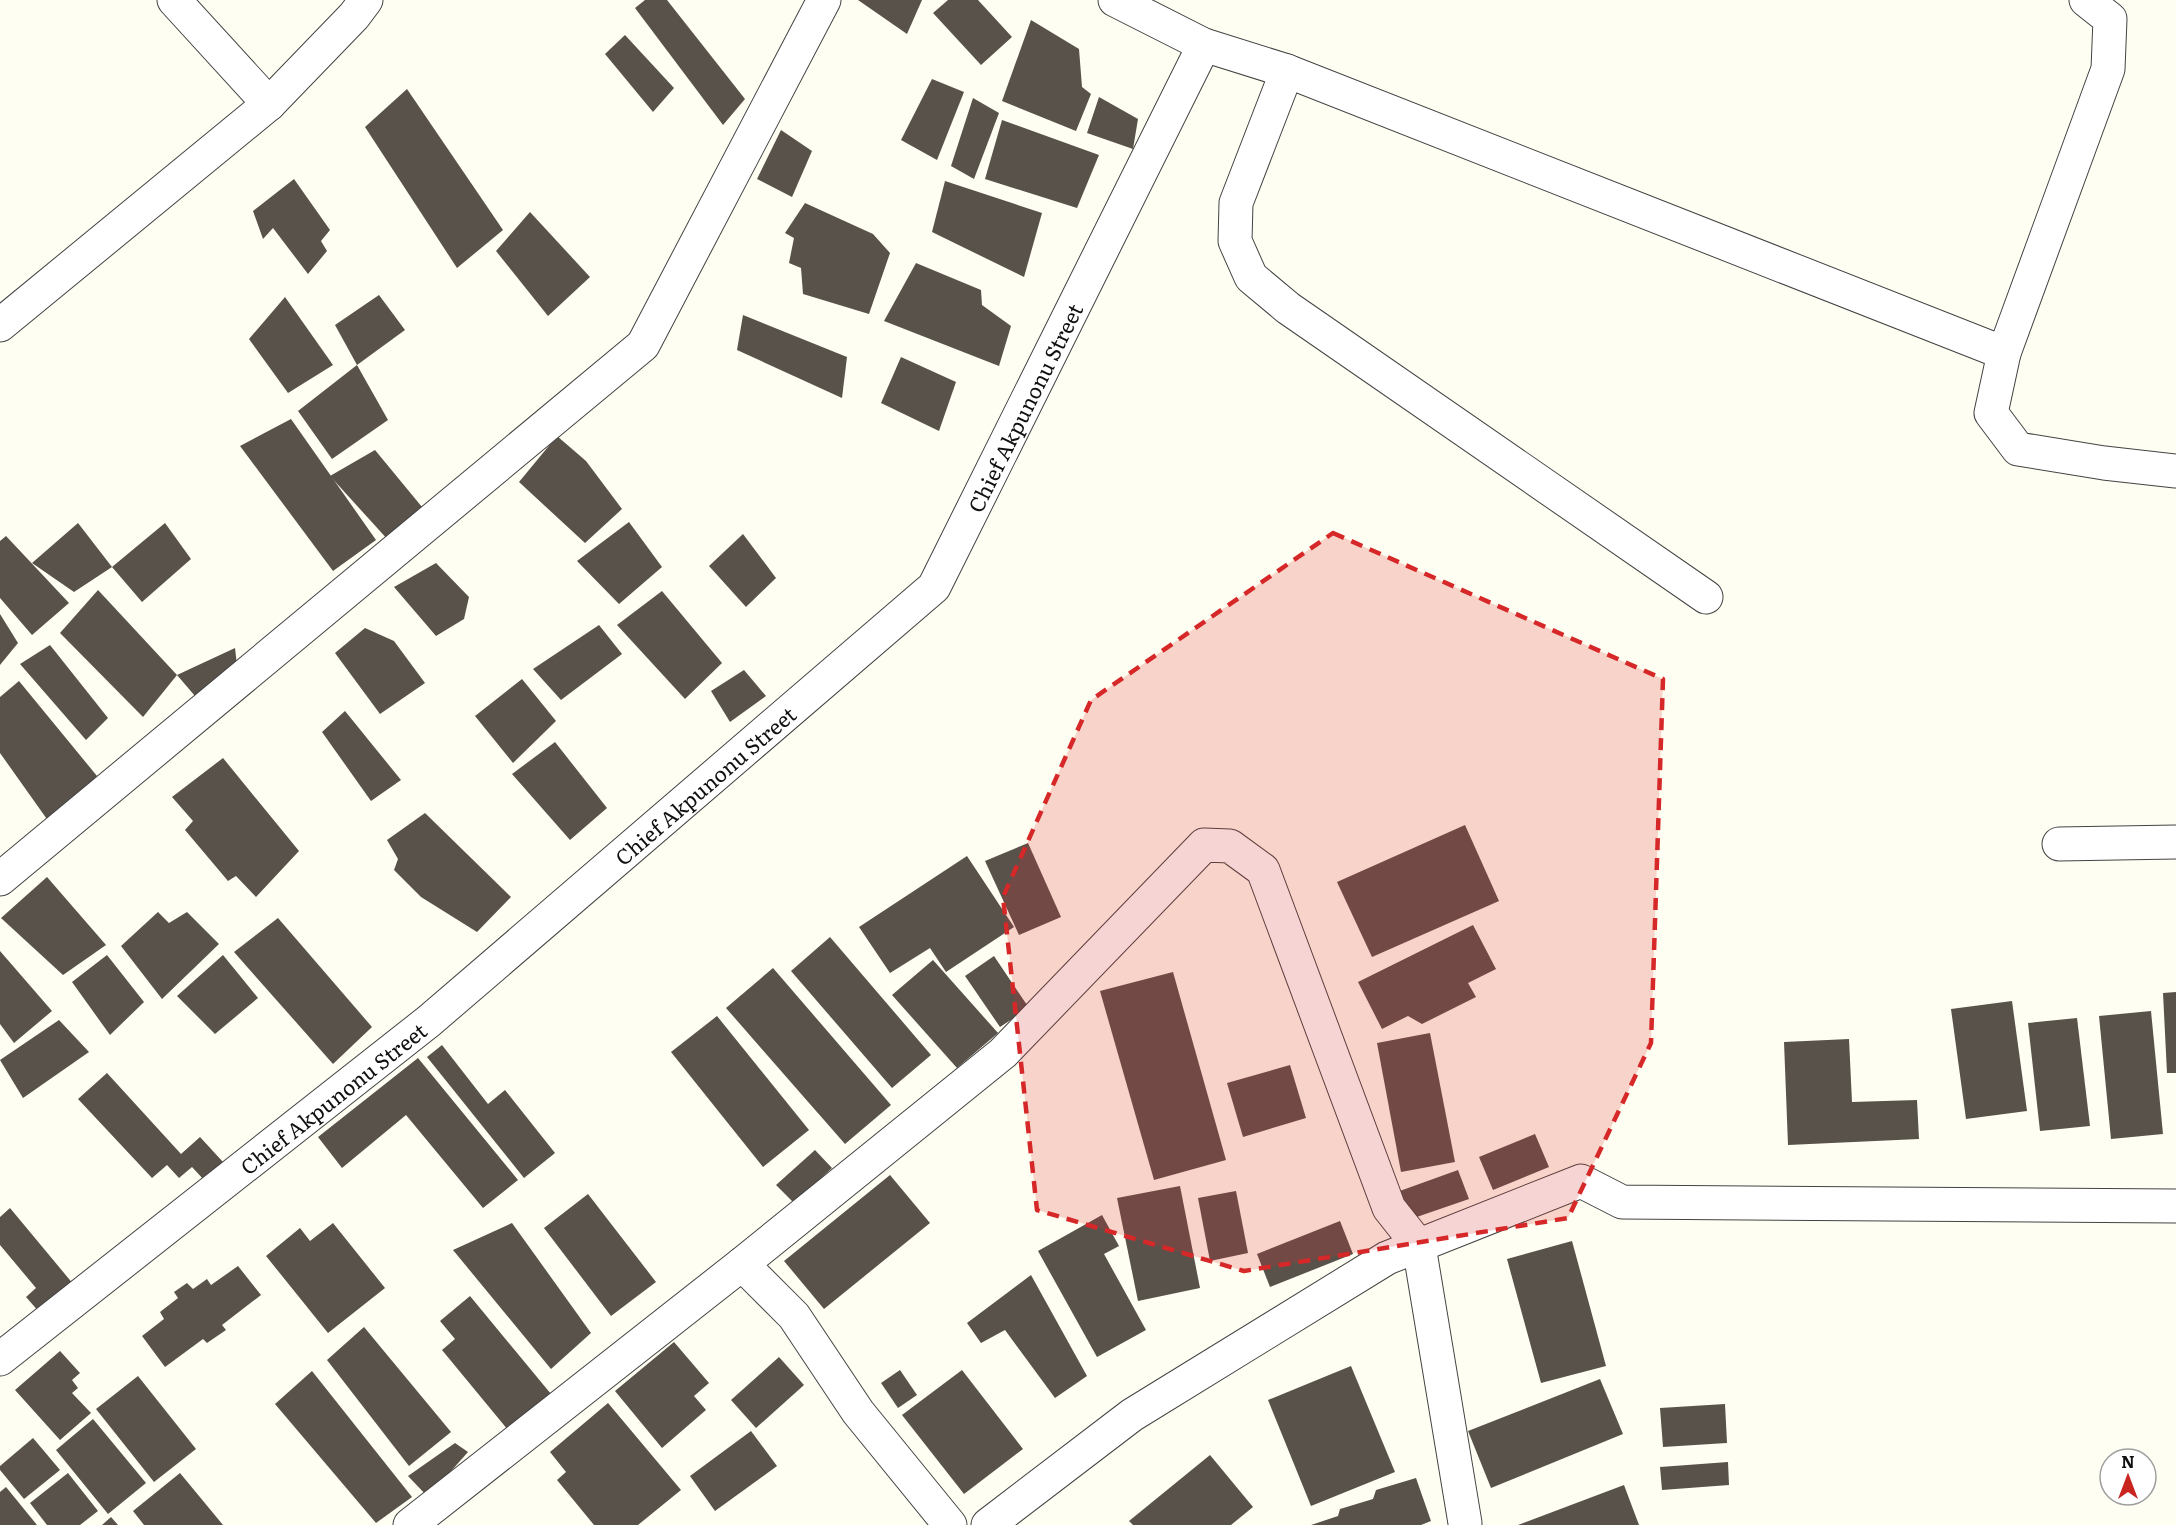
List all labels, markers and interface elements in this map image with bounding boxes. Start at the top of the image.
street label: Chief Akpunonu Street [958,297,1089,517]
street label: Chief Akpunonu Street [607,697,802,871]
street label: Chief Akpunonu Street [232,1014,433,1181]
north arrow [2098,1447,2158,1507]
text: N [2121,1449,2135,1473]

